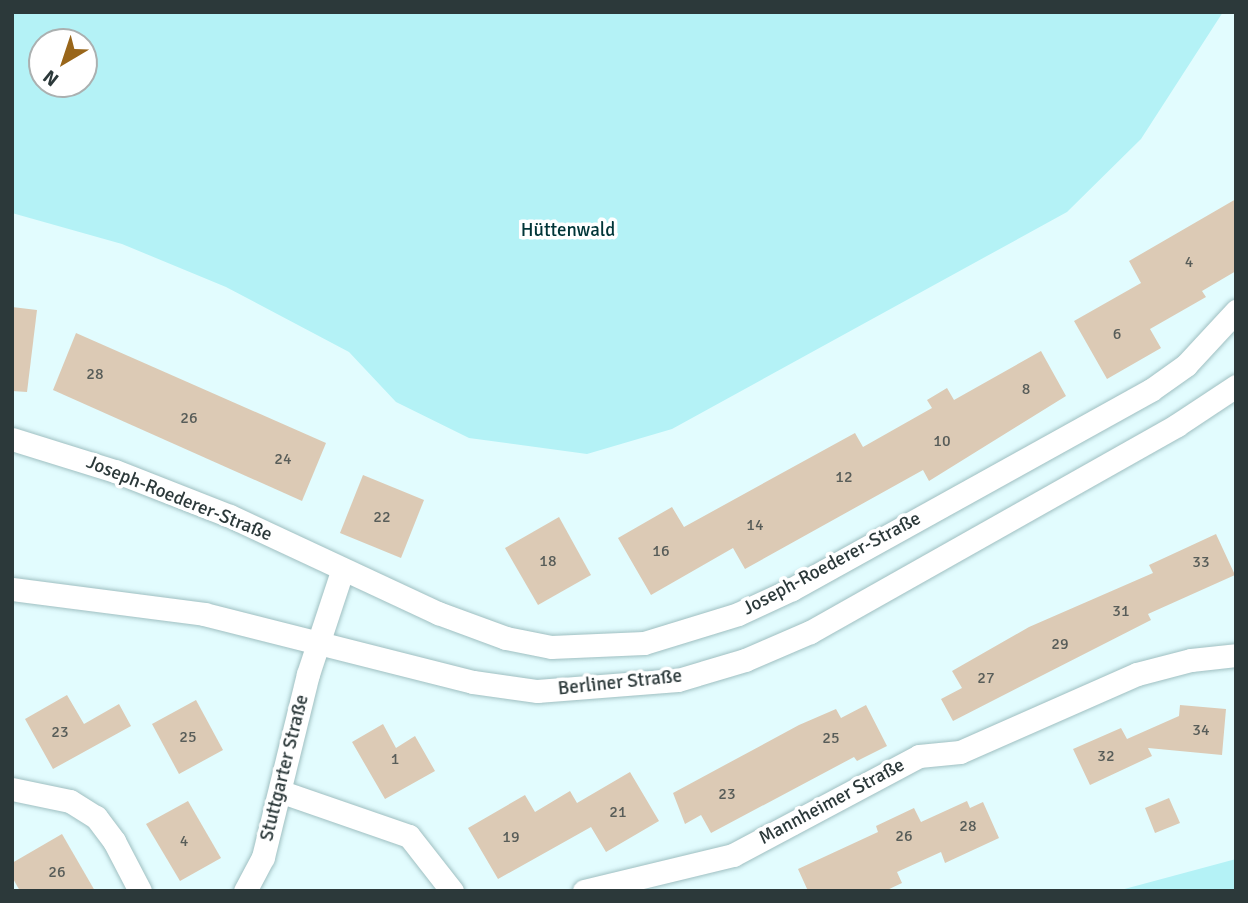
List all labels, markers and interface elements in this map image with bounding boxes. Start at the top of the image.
north arrow [28,28,98,98]
text: N [38,64,64,91]
park label: Hüttenwald [521,220,615,242]
house number: 4 [1185,252,1193,272]
house number: 6 [1113,324,1121,344]
house number: 28 [86,364,104,384]
house number: 8 [1022,379,1030,399]
house number: 26 [180,408,198,428]
house number: 10 [933,431,951,451]
house number: 24 [274,449,292,469]
street label: Joseph-Roederer-Straße [83,451,275,547]
house number: 12 [835,467,853,487]
house number: 22 [373,507,391,527]
street label: Joseph-Roederer-Straße [739,507,925,621]
house number: 14 [746,515,764,535]
house number: 16 [652,541,670,561]
house number: 18 [539,551,557,571]
house number: 33 [1192,552,1210,572]
house number: 31 [1112,601,1130,621]
house number: 29 [1051,634,1069,654]
street label: Berliner Straße [557,665,683,701]
house number: 27 [977,668,995,688]
street label: Stuttgarter Straße [256,692,314,844]
house number: 34 [1192,720,1210,740]
house number: 23 [51,722,69,742]
house number: 25 [179,727,197,747]
house number: 25 [822,728,840,748]
house number: 32 [1097,746,1115,766]
house number: 1 [391,749,399,769]
street label: Mannheimer Straße [755,754,909,850]
house number: 23 [718,784,736,804]
house number: 21 [609,802,627,822]
house number: 28 [959,816,977,836]
house number: 26 [895,826,913,846]
house number: 19 [502,827,520,847]
house number: 4 [180,831,188,851]
house number: 26 [48,862,66,882]

